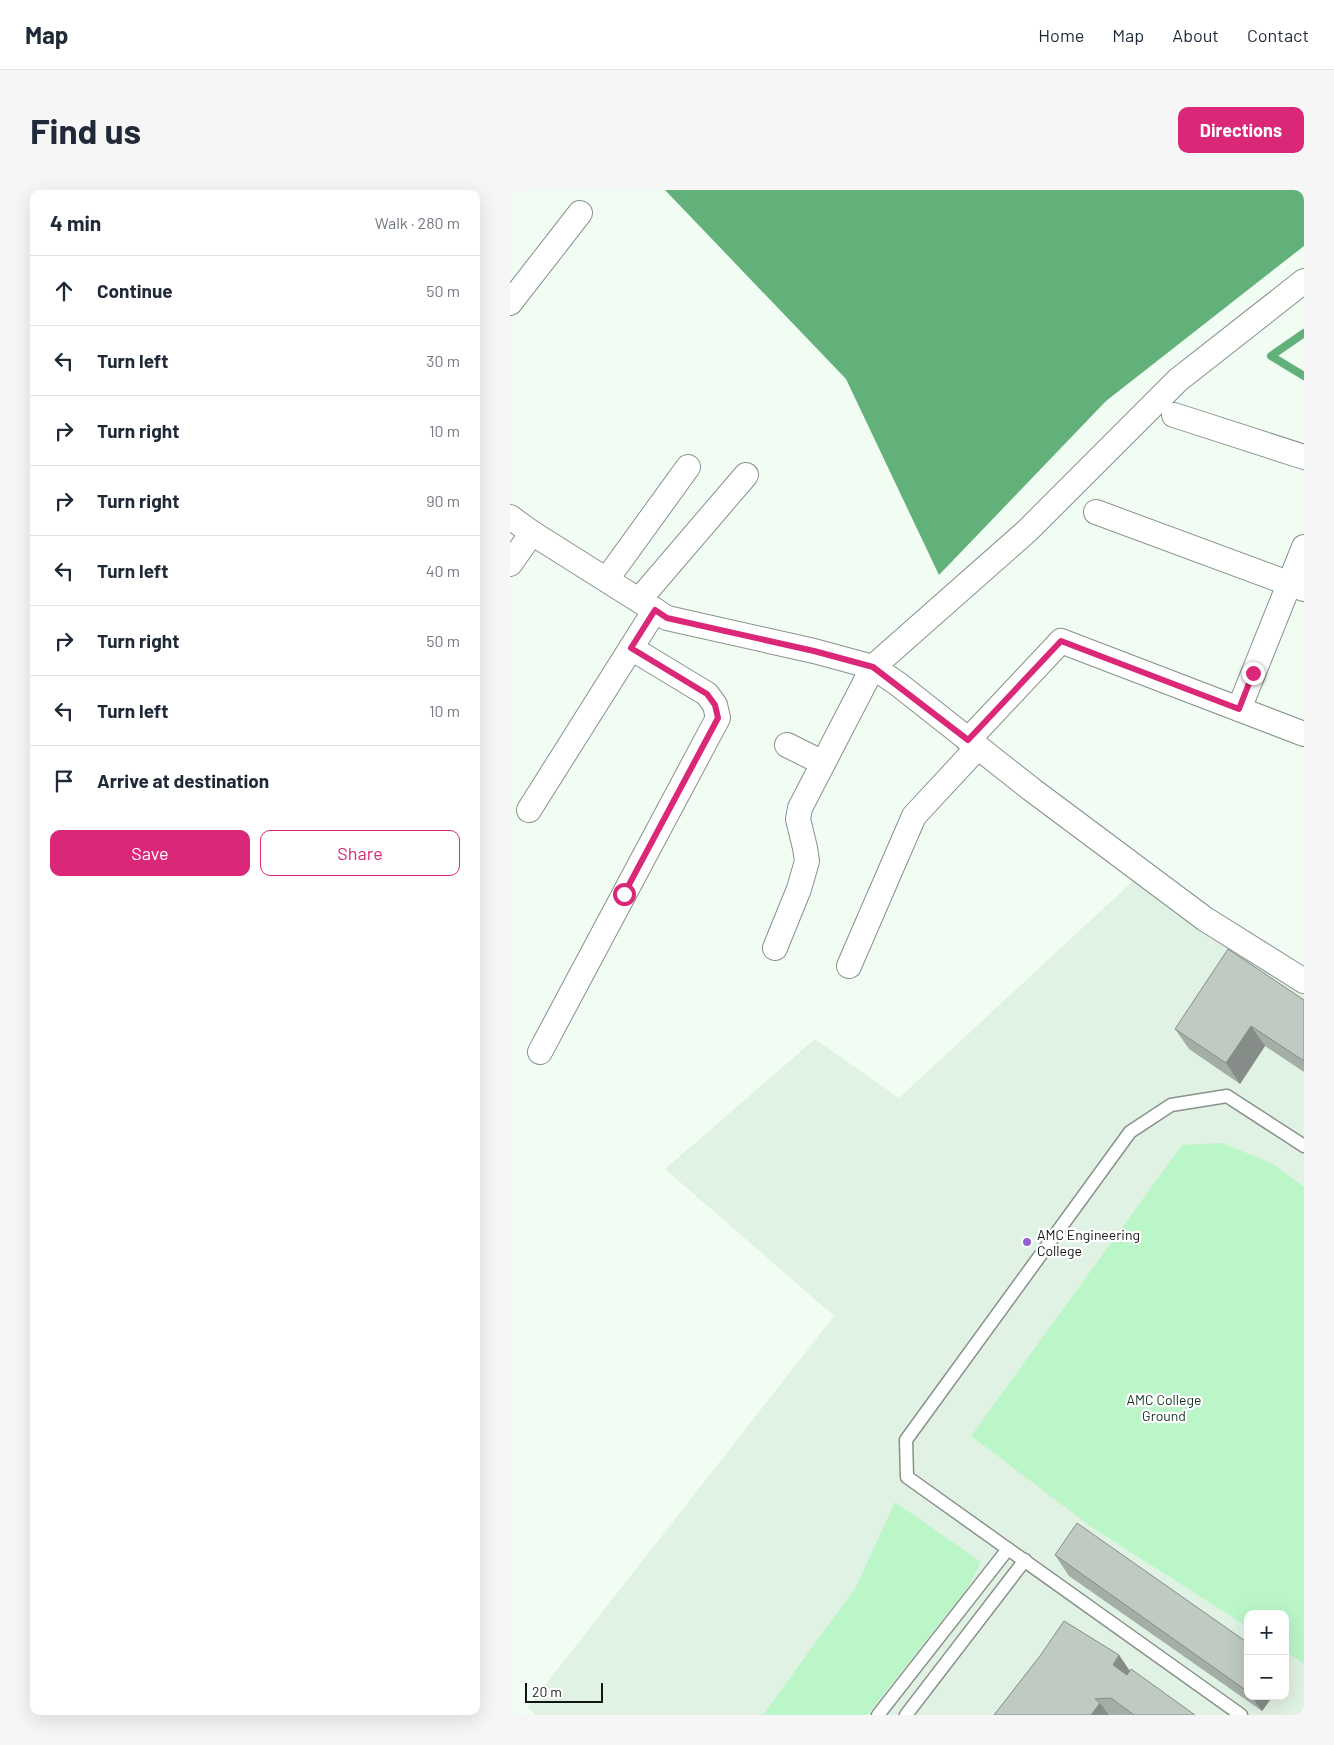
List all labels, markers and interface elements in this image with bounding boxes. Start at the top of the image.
text: Map [25,20,68,49]
text: Home [1038,24,1084,46]
text: Map [1112,24,1144,46]
text: About [1172,24,1219,46]
text: Contact [1247,24,1309,46]
button: Directions [1178,107,1304,153]
text: Find us [30,109,141,151]
text: 4 min [50,210,101,235]
text: Walk · 280 m [375,213,460,232]
icon: ahead [50,277,78,305]
text: Continue [97,279,173,302]
text: 50 m [426,281,460,300]
icon: left [50,347,78,375]
text: Turn left [97,349,168,372]
text: 30 m [426,351,460,370]
icon: right [50,417,78,445]
text: Turn right [97,419,179,442]
text: 10 m [429,421,460,440]
icon: right [50,487,78,515]
text: Turn right [97,489,179,512]
text: 90 m [426,491,460,510]
icon: left [50,557,78,585]
text: Turn left [97,559,168,582]
text: 40 m [426,561,460,580]
icon: right [50,627,78,655]
text: Turn right [97,629,179,652]
text: 50 m [426,631,460,650]
route end [1242,662,1265,685]
icon: left [50,697,78,725]
text: Turn left [97,699,168,722]
text: 10 m [429,701,460,720]
icon: arrive [50,767,78,795]
text: Arrive at destination [97,769,269,792]
button: Save [50,830,250,876]
button: Share [260,830,460,876]
route start [613,883,636,906]
place label: AMC Engineering College [1037,1226,1140,1259]
marker: AMC Engineering College [1021,1236,1033,1248]
park label: AMC College Ground [1127,1391,1201,1424]
map controls [1244,1610,1289,1700]
button: + [1244,1610,1289,1655]
button: − [1244,1655,1289,1700]
scale bar [525,1680,602,1703]
text: 20 m [532,1683,562,1700]

